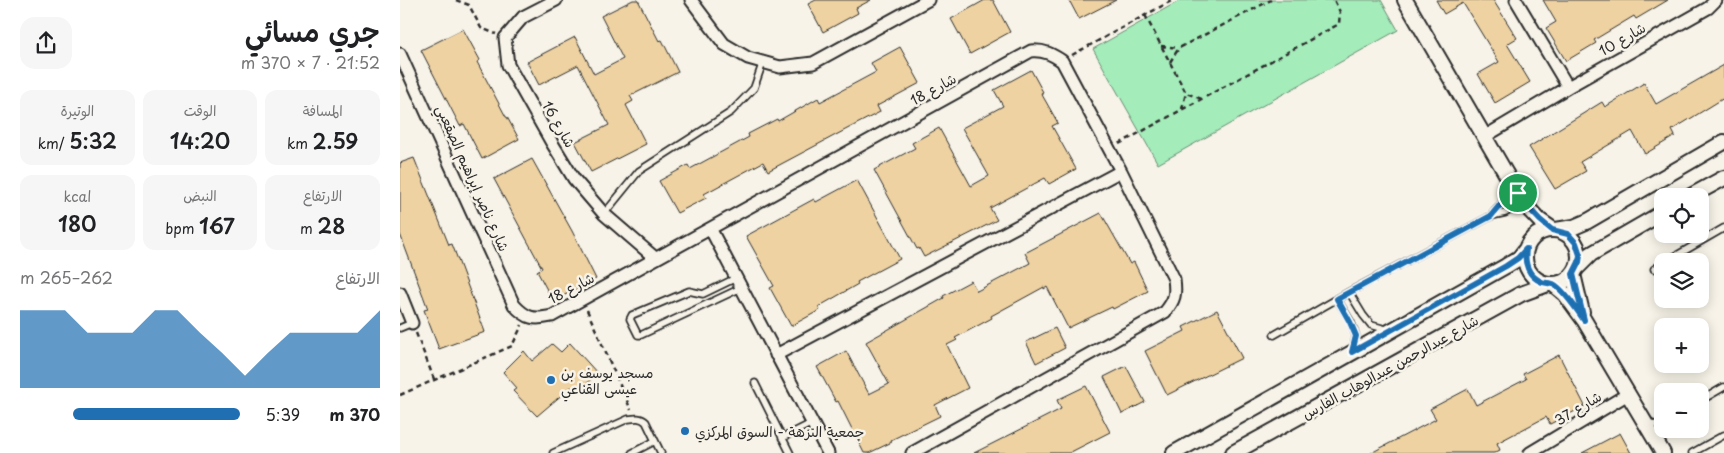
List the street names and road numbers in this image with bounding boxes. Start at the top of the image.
street label: شارع 10 [1594,17,1650,61]
street label: شارع 18 [906,68,960,110]
street label: شارع 16 [537,97,581,151]
street label: شارع ناصر إبراهيم الصقعبي [428,101,515,256]
street label: شارع 18 [544,267,598,309]
street label: شارع عبدالرحمن عبدالوهاب الفارس [1298,310,1482,424]
street label: شارع 37 [1551,386,1605,430]

